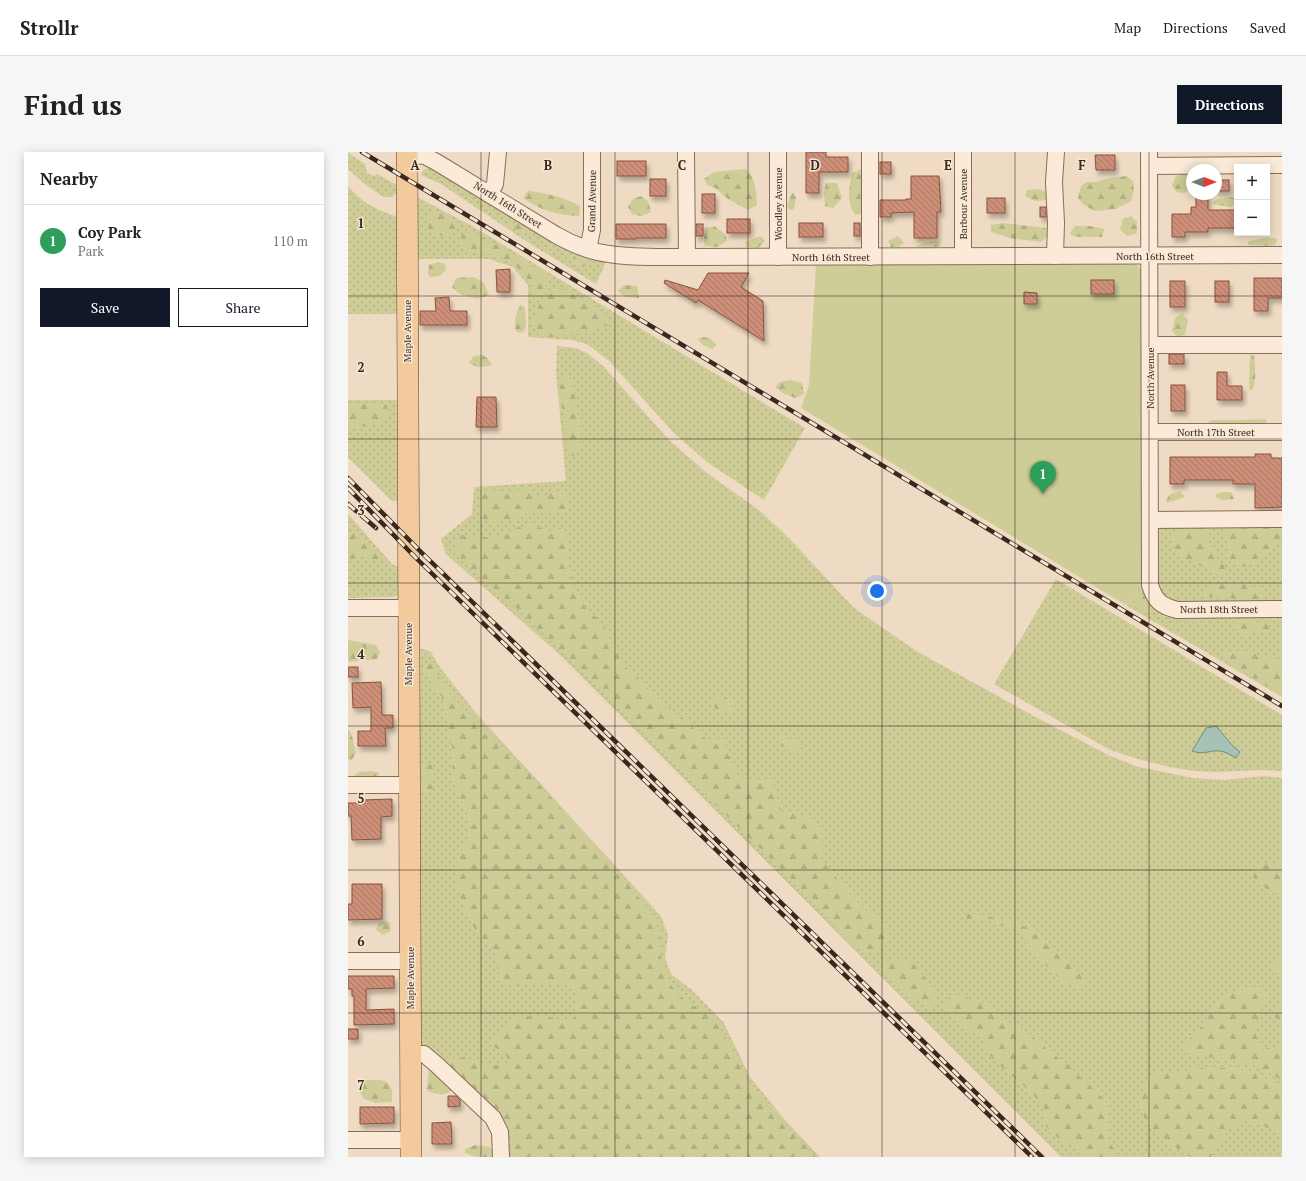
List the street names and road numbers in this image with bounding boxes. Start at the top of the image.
street label: Woodley Avenue [772,167,785,241]
street label: Barbour Avenue [957,169,970,239]
street label: Grand Avenue [585,170,599,232]
street label: North 16th Street [471,179,545,231]
street label: North 16th Street [1116,250,1194,263]
street label: North 16th Street [792,251,870,264]
street label: Maple Avenue [401,300,414,362]
street label: North Avenue [1144,347,1157,409]
street label: North 17th Street [1177,426,1255,439]
street label: North 18th Street [1180,603,1258,616]
street label: Maple Avenue [402,623,415,685]
street label: Maple Avenue [404,947,417,1009]

